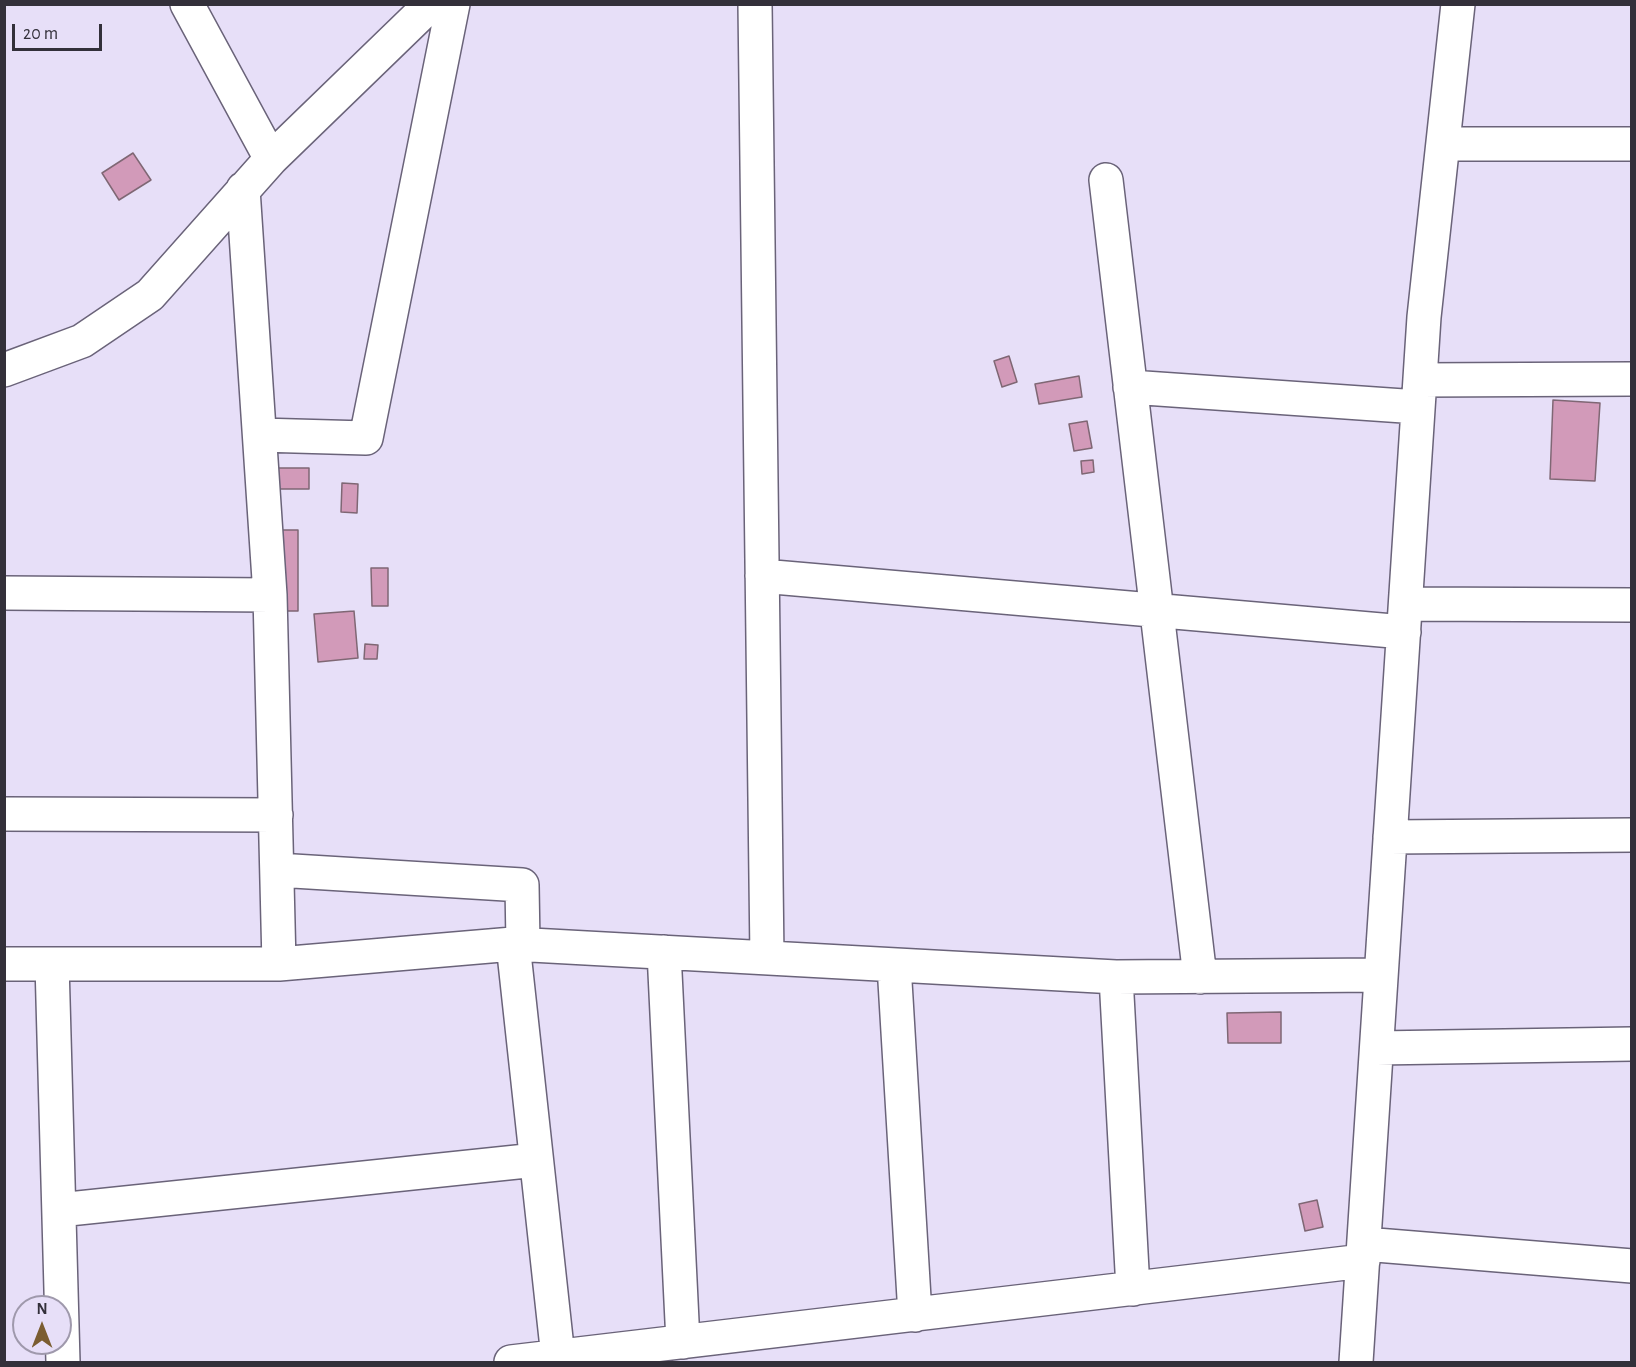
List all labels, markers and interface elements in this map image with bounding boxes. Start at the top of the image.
scale bar [15,12,105,50]
text: 20 m [23,25,58,43]
north arrow [12,1295,72,1355]
text: N [36,1301,48,1317]

